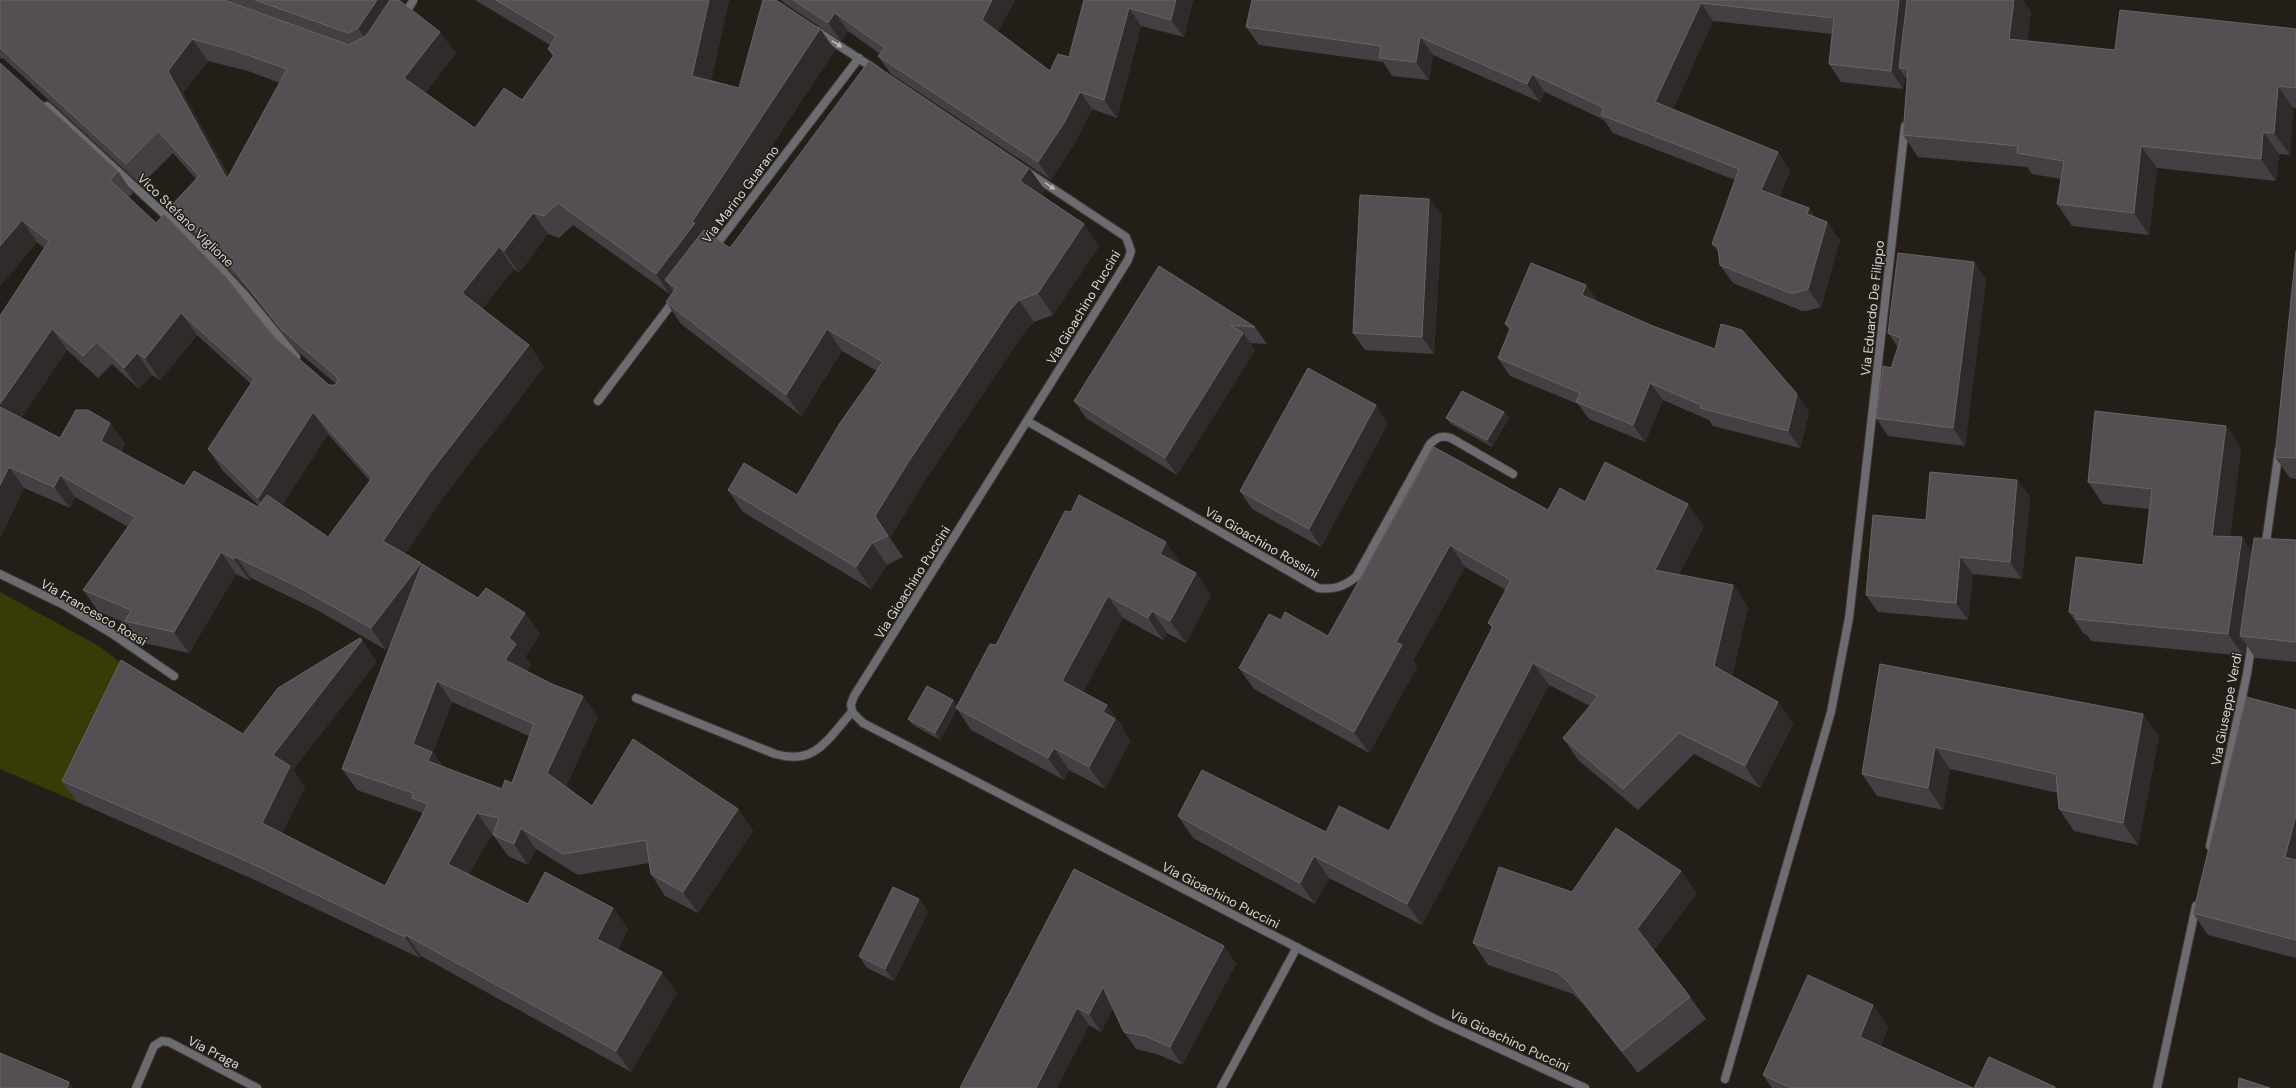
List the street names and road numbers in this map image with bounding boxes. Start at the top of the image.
street label: Via Marino Guarano [698,142,783,247]
street label: Vico Stefano Viglione [134,170,238,271]
street label: Via Eduardo De Filippo [1857,239,1888,377]
street label: Via Gioachino Puccini [1043,247,1124,367]
street label: Via Gioachino Rossini [1202,503,1322,582]
street label: Via Gioachino Puccini [871,522,954,642]
street label: Via Francesco Rossi [38,575,150,650]
street label: Via Giuseppe Verdi [2207,651,2246,767]
street label: Via Gioachino Puccini [1159,858,1283,933]
street label: Via Gioachino Puccini [1447,1005,1572,1076]
street label: Via Praga [185,1032,243,1073]

